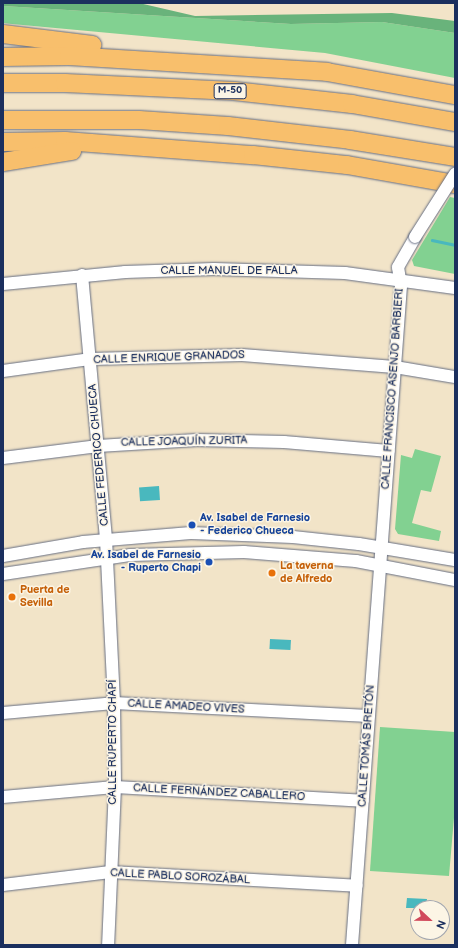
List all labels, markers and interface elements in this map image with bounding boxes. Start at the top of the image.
road number: M-50 [213,83,247,99]
street label: CALLE MANUEL DE FALLA [161,264,297,278]
street label: CALLE FRANCISCO ASENJO BARBIERI [379,288,407,490]
street label: CALLE ENRIQUE GRANADOS [93,349,245,367]
street label: CALLE FEDERICO CHUECA [86,383,112,527]
street label: CALLE JOAQUÍN ZURITA [120,434,248,450]
place label: Av. Isabel de Farnesio - Federico Chueca [200,512,310,538]
marker: Av. Isabel de Farnesio - Federico Chueca [187,520,197,530]
place label: Av. Isabel de Farnesio - Ruperto Chapi [91,549,201,575]
marker: Av. Isabel de Farnesio - Ruperto Chapi [204,557,214,567]
place label: La taverna de Alfredo [280,560,333,586]
marker: La taverna de Alfredo [267,568,277,578]
place label: Puerta de Sevilla [20,584,69,610]
marker: Puerta de Sevilla [7,592,17,602]
street label: CALLE RUPERTO CHAPÍ [106,679,120,805]
street label: CALLE TOMÁS BRETÓN [356,684,378,808]
street label: CALLE AMADEO VIVES [127,697,245,717]
street label: CALLE FERNÁNDEZ CABALLERO [133,782,305,804]
street label: CALLE PABLO SOROZÁBAL [110,867,250,887]
north arrow [410,900,450,940]
text: N [433,918,448,931]

